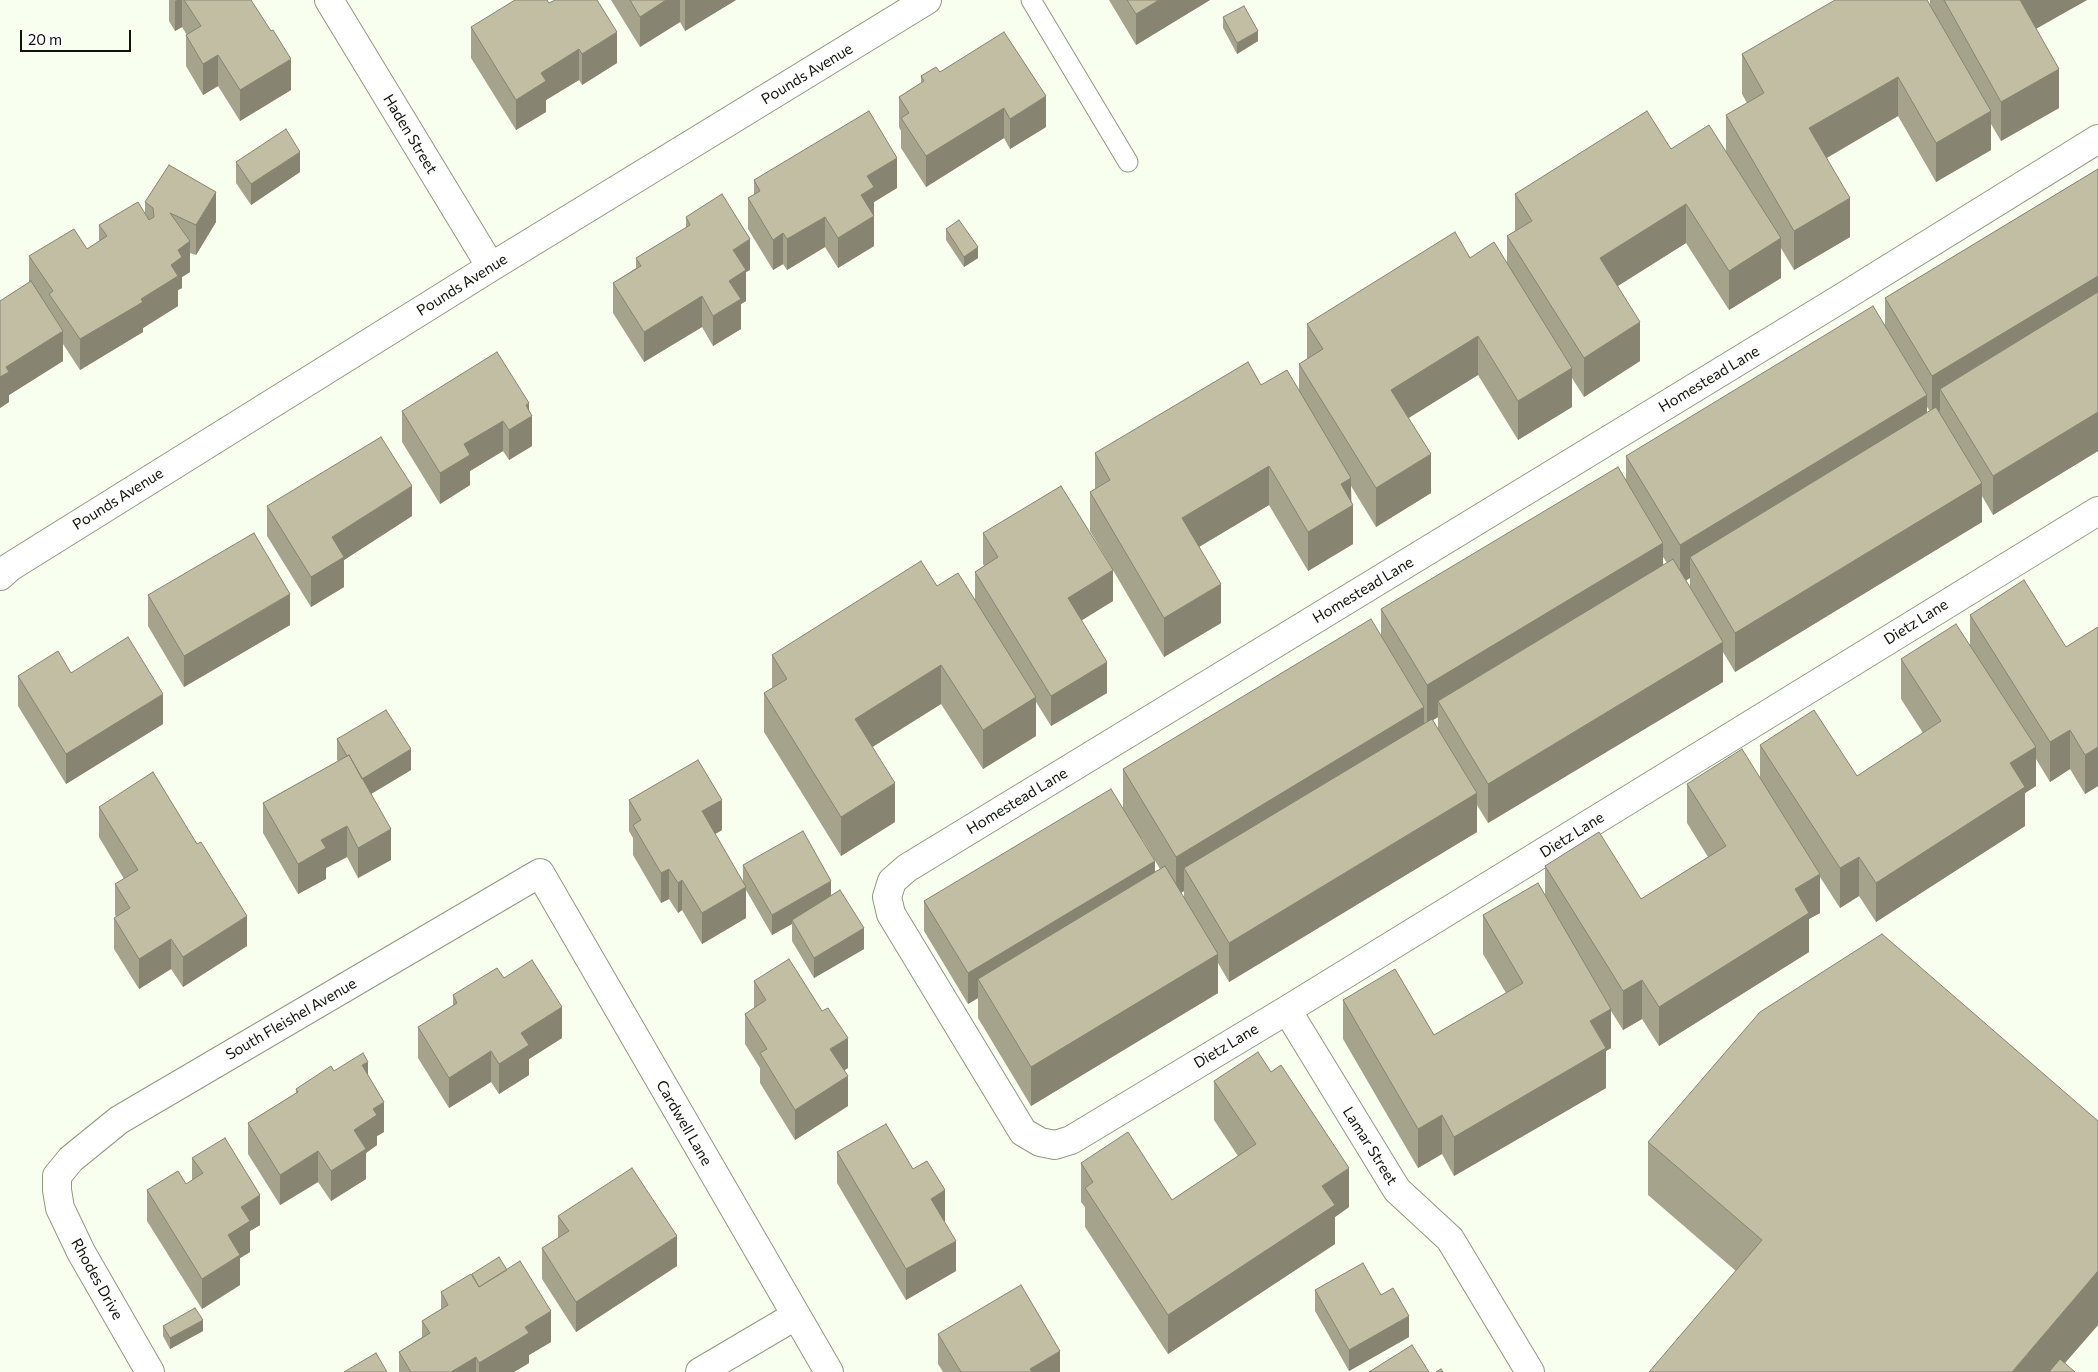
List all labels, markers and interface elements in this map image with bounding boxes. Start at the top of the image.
scale bar [22,20,134,52]
text: 20 m [28,30,62,48]
street label: Pounds Avenue [758,40,856,108]
street label: Haden Street [379,91,441,177]
street label: Pounds Avenue [413,250,511,320]
street label: Homestead Lane [1655,342,1763,416]
street label: Pounds Avenue [69,464,167,534]
street label: Homestead Lane [1309,553,1417,627]
street label: Dietz Lane [1881,595,1951,649]
street label: Homestead Lane [963,764,1071,838]
street label: Dietz Lane [1537,808,1607,862]
street label: South Fleishel Avenue [222,974,360,1064]
street label: Dietz Lane [1190,1020,1262,1072]
street label: Cardwell Lane [652,1077,716,1169]
street label: Lamar Street [1339,1104,1401,1188]
street label: Rhodes Drive [67,1235,127,1323]

